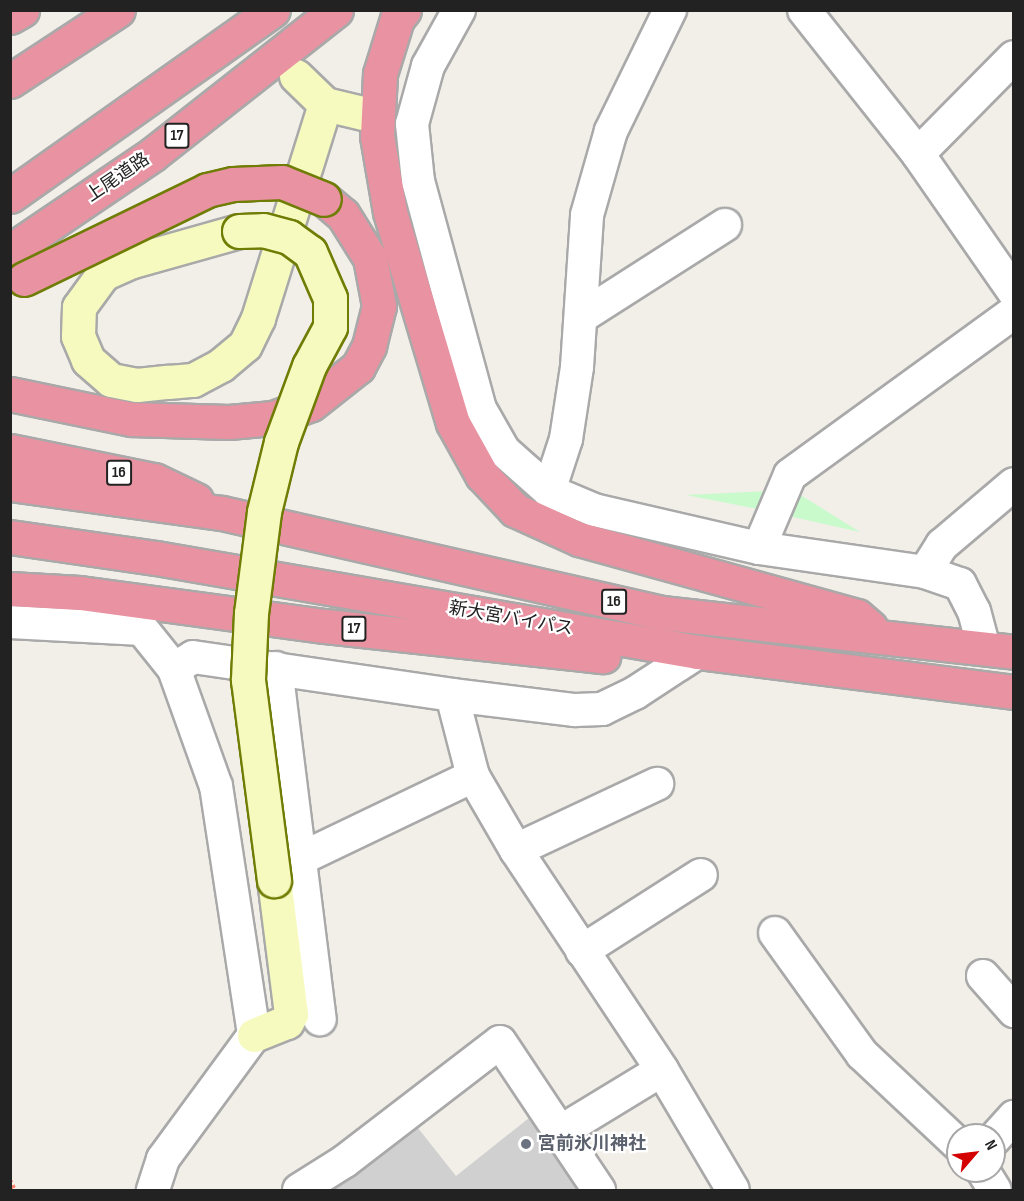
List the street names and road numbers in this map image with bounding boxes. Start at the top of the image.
road number: 17 [164,123,190,149]
street label: 上尾道路 [82,149,154,207]
road number: 16 [106,460,132,486]
road number: 16 [600,589,628,615]
street label: 新大宮バイパス [447,597,575,641]
road number: 17 [340,616,368,642]

